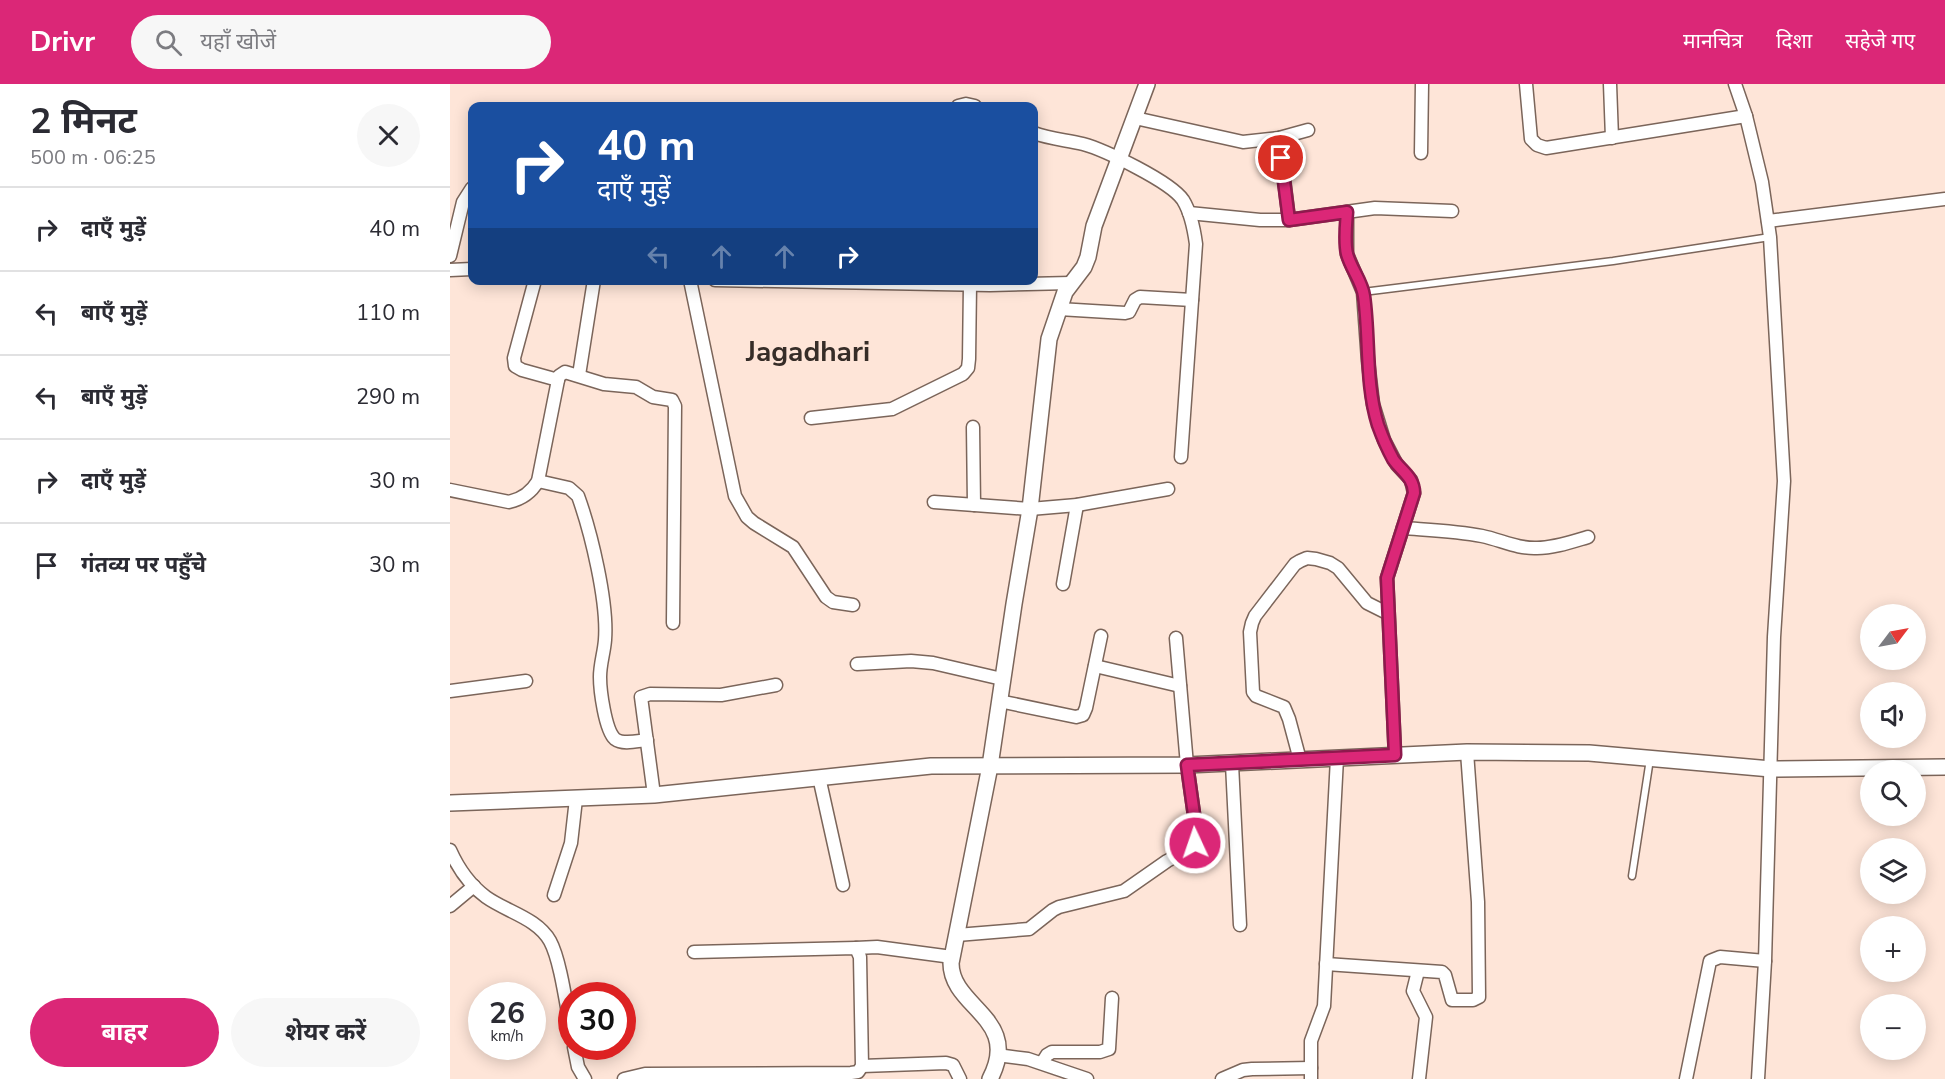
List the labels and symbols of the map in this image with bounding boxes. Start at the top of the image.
pin [1255,132,1306,183]
district label: Jagadhari [745,333,870,371]
north arrow [1860,604,1926,670]
position arrow [1163,811,1227,875]
speed limit sign: 30 [558,982,636,1060]

